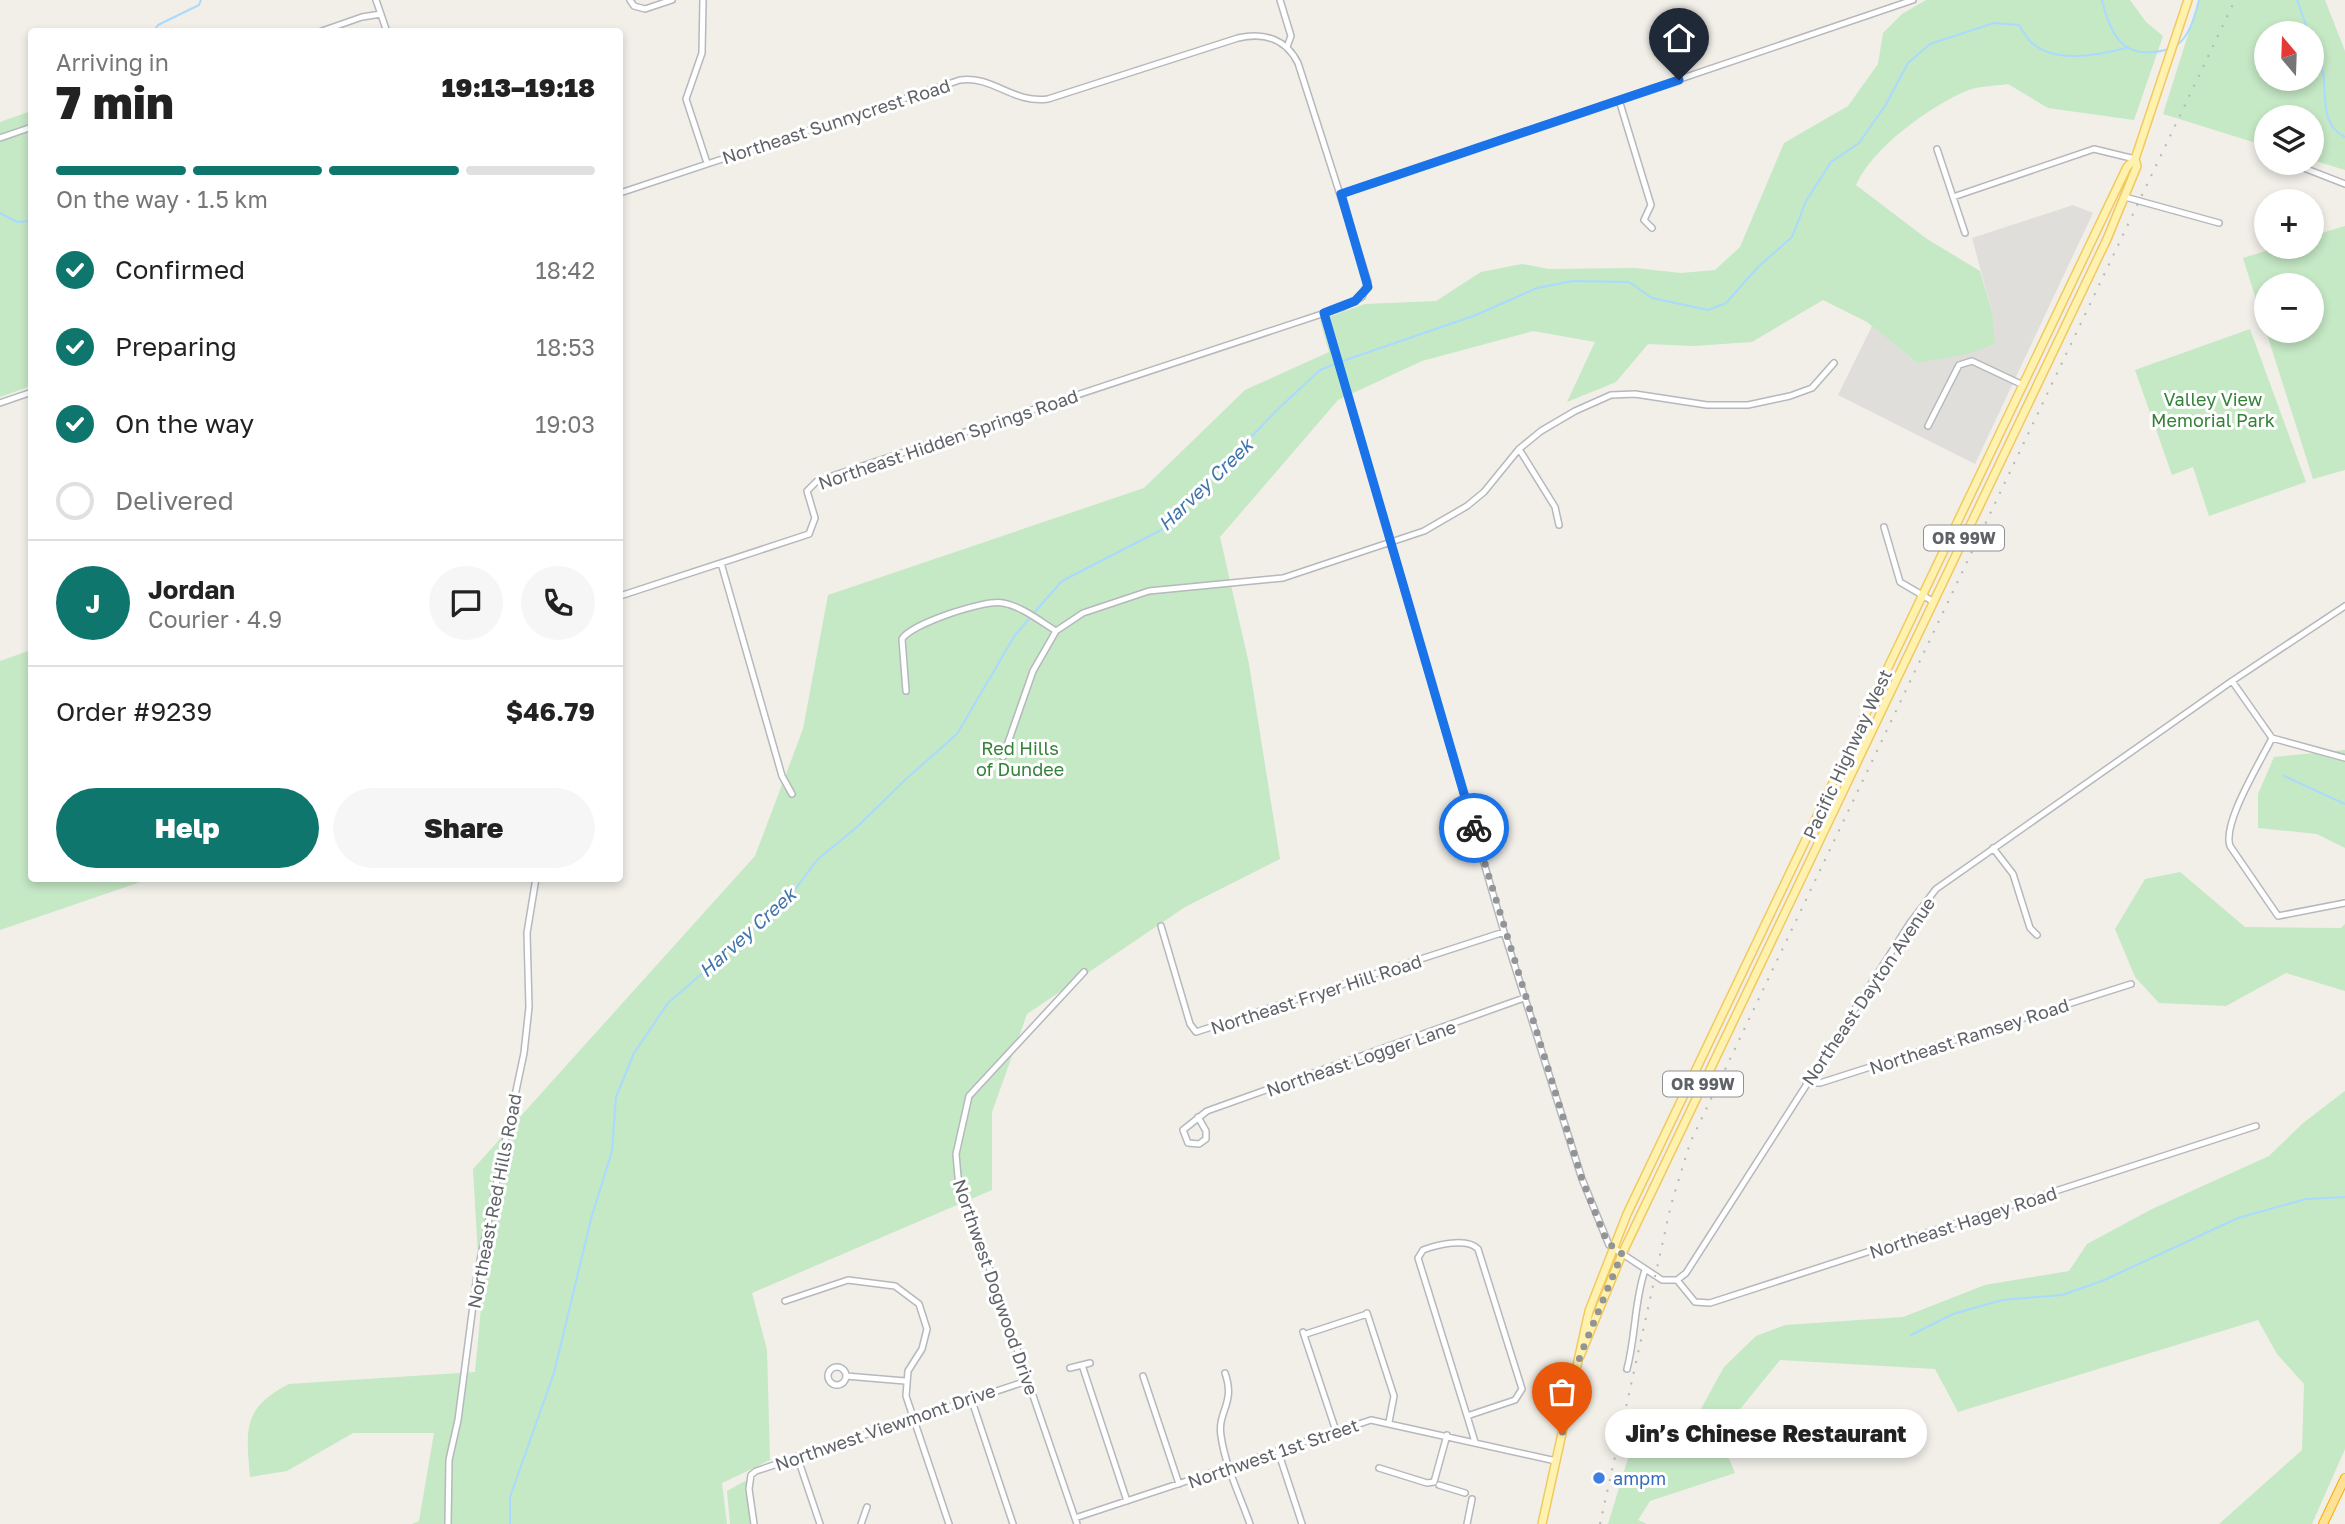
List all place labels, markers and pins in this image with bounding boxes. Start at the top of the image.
pin [1649,8,1709,80]
pin [1532,1362,1592,1434]
callout: Jin’s Chinese Restaurant [1604,1410,1926,1458]
place label: ampm [1613,1467,1666,1489]
marker: ampm [1591,1470,1607,1486]

